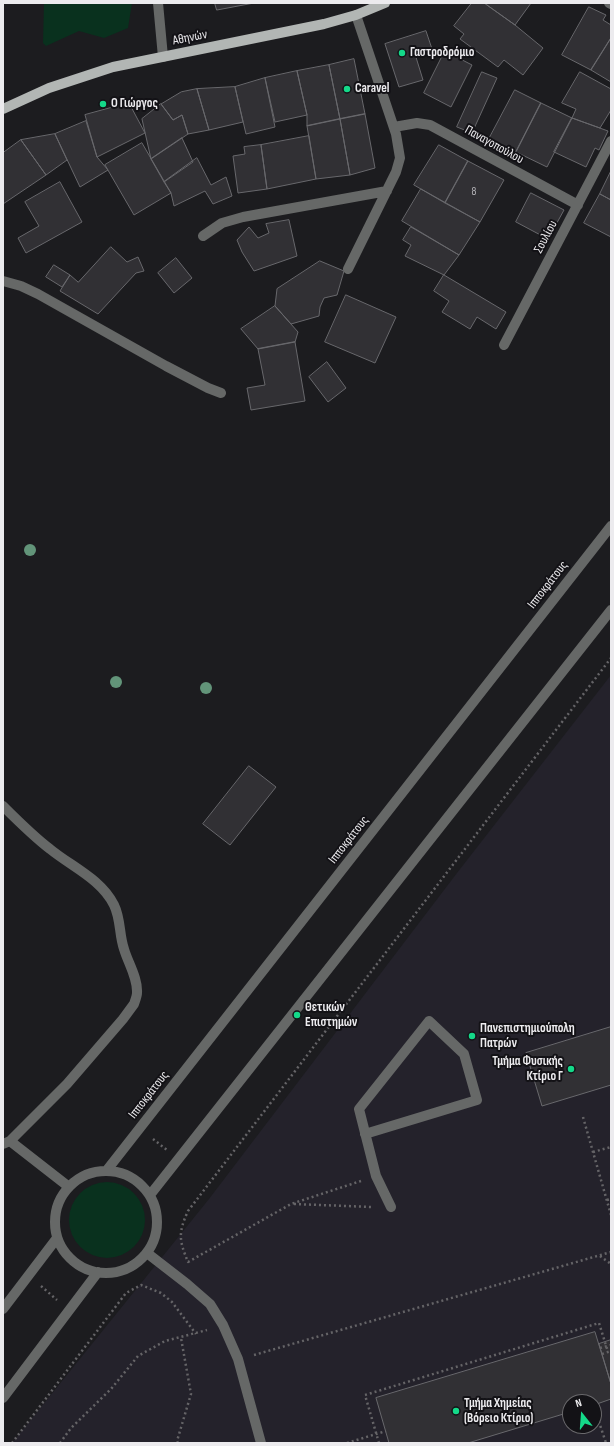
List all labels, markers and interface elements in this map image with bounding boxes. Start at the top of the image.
street label: Αθηνών [171,27,209,49]
place label: Γαστροδρόμιο [410,45,474,61]
marker: Γαστροδρόμιο [397,48,407,58]
place label: Caravel [355,81,389,97]
marker: Caravel [342,84,352,94]
place label: Ο Γιώργος [111,96,158,112]
marker: Ο Γιώργος [98,99,108,109]
street label: Παναγοπούλου [462,122,526,168]
house number: 8 [472,185,476,199]
street label: Σουλίου [531,218,561,256]
street label: Ιπποκράτους [525,558,571,612]
street label: Ιπποκράτους [326,813,372,867]
place label: Θετικών Επιστημών [305,1000,357,1031]
marker: Θετικών Επιστημών [292,1010,302,1020]
place label: Πανεπιστημιούπολη Πατρών [480,1021,575,1052]
marker: Πανεπιστημιούπολη Πατρών [467,1031,477,1041]
place label: Τμήμα Φυσικής Κτίριο Γ [492,1054,563,1085]
marker: Τμήμα Φυσικής Κτίριο Γ [566,1064,576,1074]
street label: Ιπποκράτους [126,1068,172,1122]
north arrow [562,1394,602,1434]
place label: Τμήμα Xημείας (Βόρειο Κτίριο) [464,1396,533,1427]
text: N [574,1396,583,1410]
marker: Τμήμα Xημείας (Βόρειο Κτίριο) [451,1406,461,1416]

